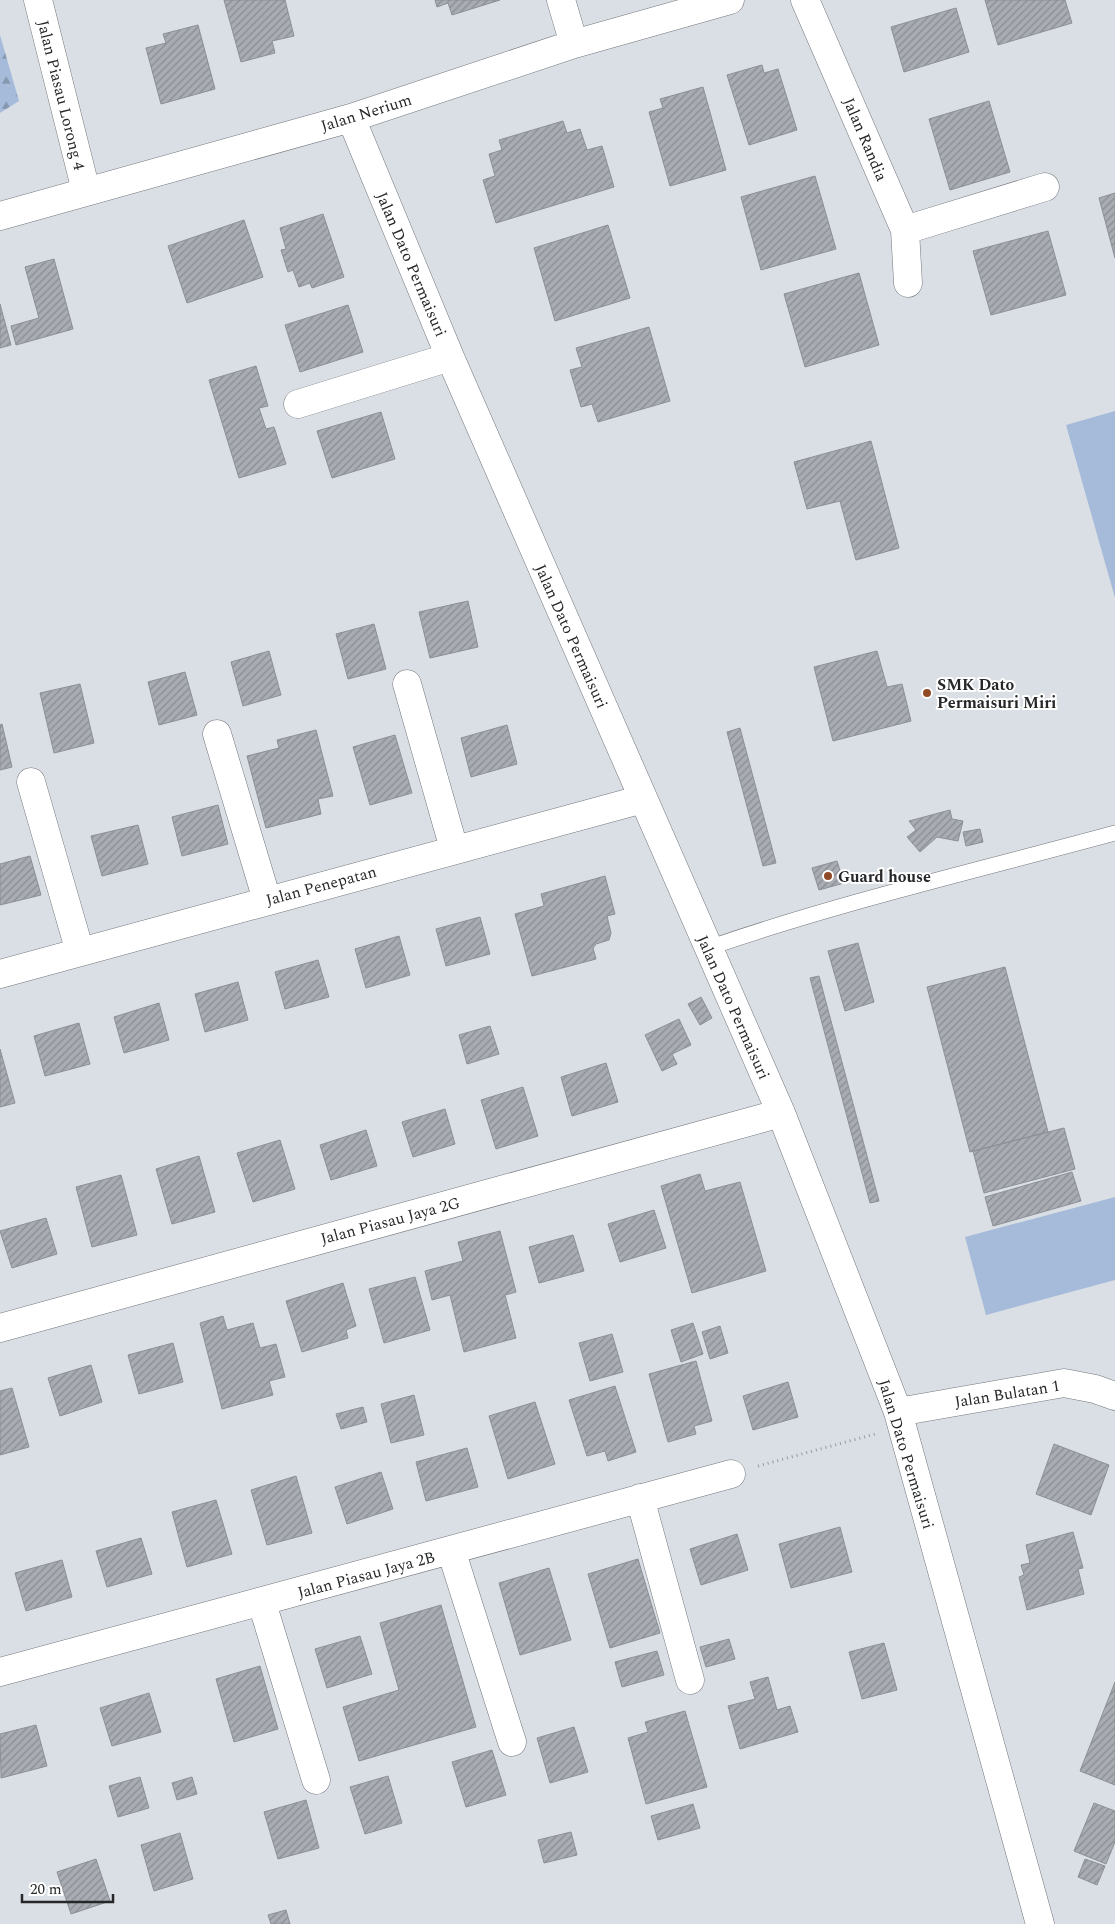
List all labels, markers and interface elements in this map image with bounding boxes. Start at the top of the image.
street label: Jalan Piasau Lorong 4 [31,18,91,173]
street label: Jalan Nerium [318,88,415,138]
street label: Jalan Randia [837,94,894,185]
street label: Jalan Dato Permaisuri [370,188,453,341]
street label: Jalan Dato Permaisuri [528,560,614,712]
place label: SMK Dato Permaisuri Miri [937,673,1056,715]
marker: SMK Dato Permaisuri Miri [921,687,933,699]
street label: Jalan Penepatan [263,860,379,912]
place label: Guard house [838,865,931,889]
marker: Guard house [822,870,834,882]
street label: Jalan Dato Permaisuri [690,931,776,1083]
street label: Jalan Piasau Jaya 2G [318,1191,463,1251]
street label: Jalan Bulatan 1 [953,1374,1061,1414]
street label: Jalan Dato Permaisuri [872,1376,940,1532]
street label: Jalan Piasau Jaya 2B [295,1545,438,1605]
scale bar [22,1872,114,1904]
text: 20 m [30,1878,62,1901]

